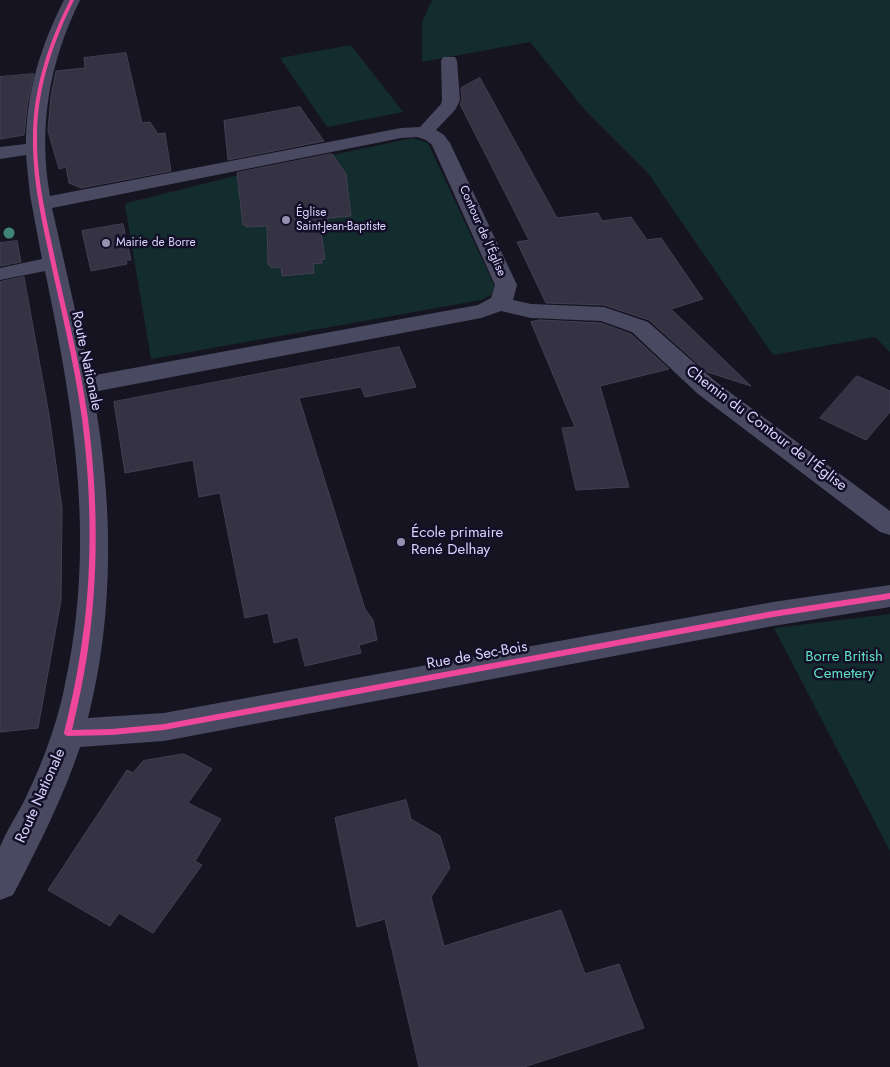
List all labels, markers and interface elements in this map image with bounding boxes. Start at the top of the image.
street label: Contour de l'Église [456,183,508,279]
place label: Église Saint-Jean-Baptiste [296,206,386,234]
marker: Église Saint-Jean-Baptiste [280,214,292,226]
place label: Mairie de Borre [116,236,196,250]
marker: Mairie de Borre [100,237,112,249]
street label: Route Nationale [67,310,105,412]
street label: Chemin du Contour de l'Église [682,363,850,495]
place label: École primaire René Delhay [411,524,503,559]
marker: École primaire René Delhay [395,536,407,548]
street label: Rue de Sec-Bois [425,638,529,674]
park label: Borre British Cemetery [805,648,883,683]
street label: Route Nationale [12,746,70,846]

